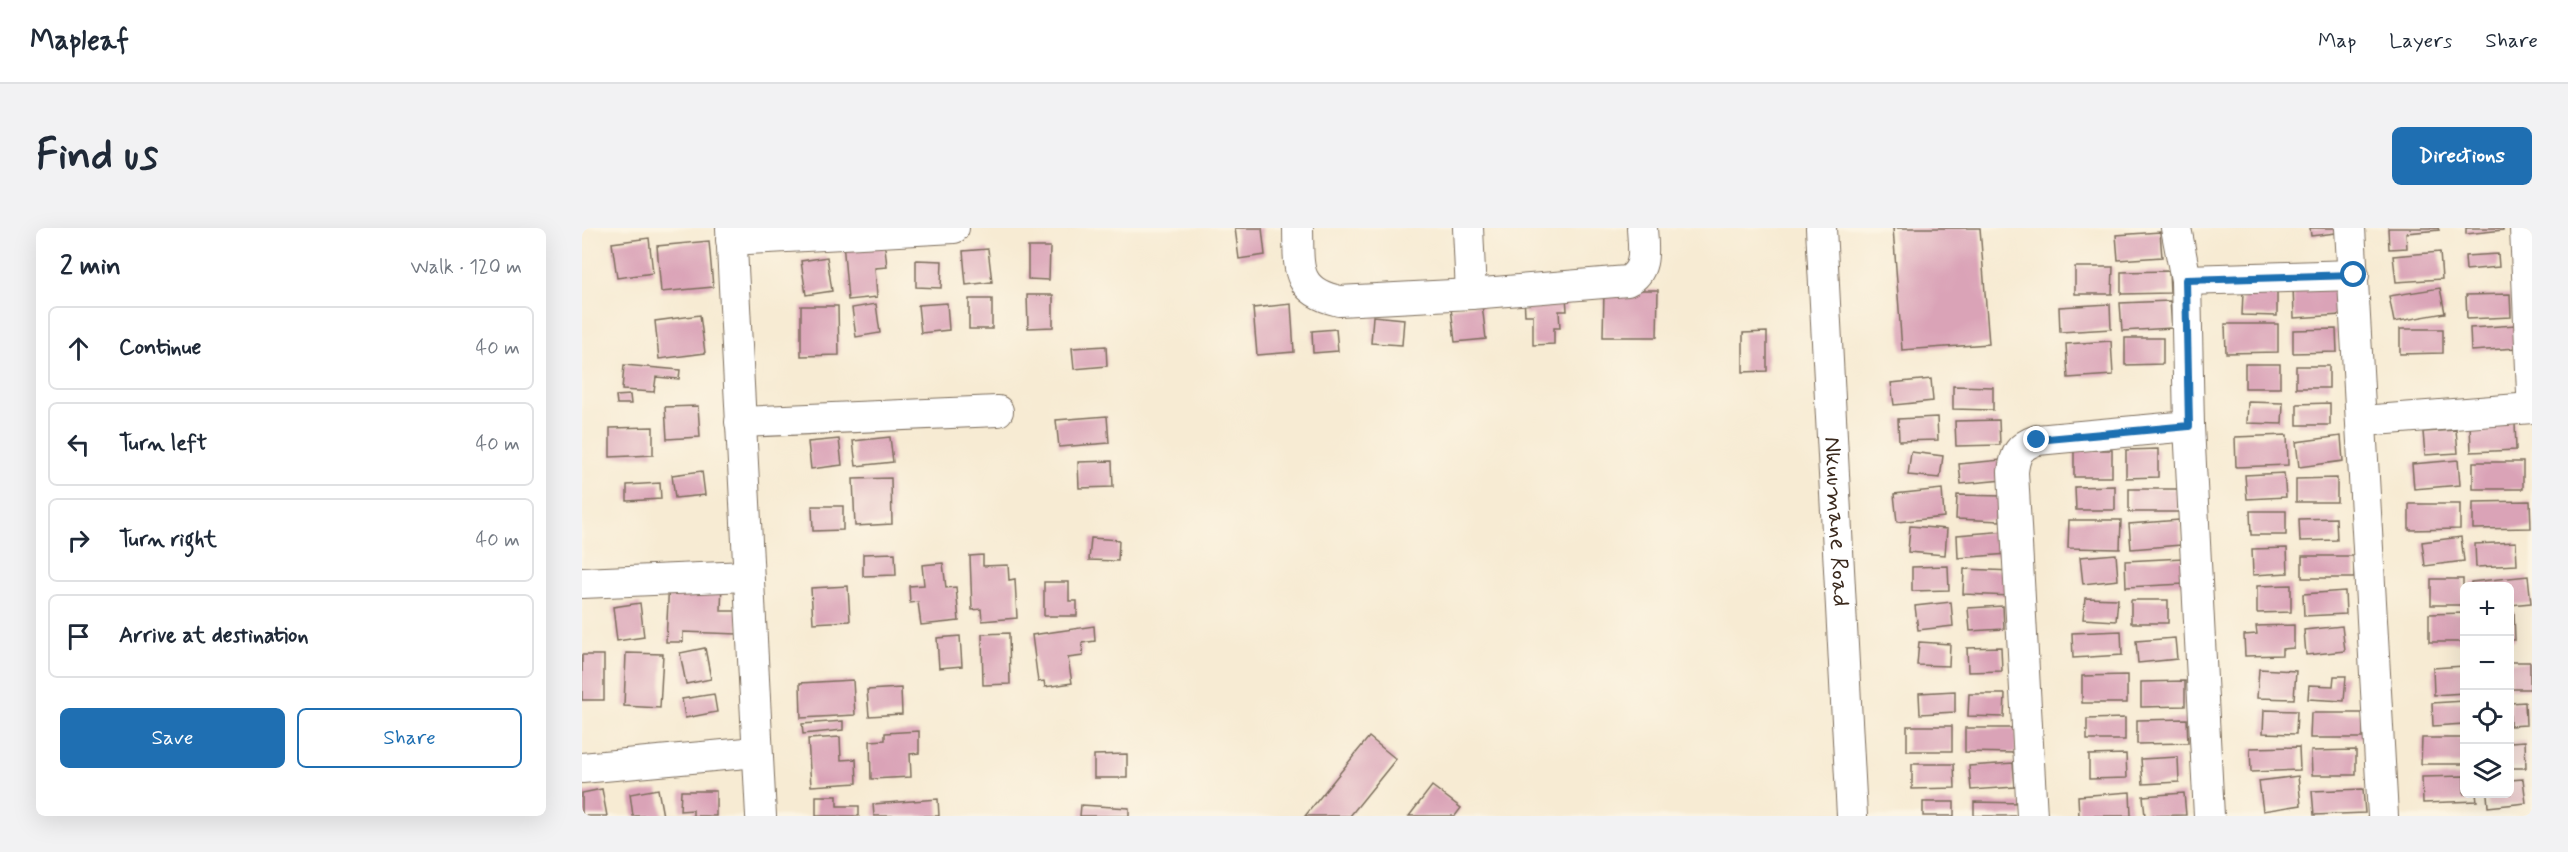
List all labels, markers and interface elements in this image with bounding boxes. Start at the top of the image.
text: Mapleaf [30,23,129,60]
text: Map [2318,27,2356,55]
text: Layers [2389,27,2452,55]
text: Share [2485,27,2538,55]
button: Directions [2392,127,2532,185]
text: Find us [36,129,158,184]
text: 2 min [60,250,121,284]
text: Walk · 120 m [411,254,522,281]
route start [2340,261,2366,287]
icon: ahead [62,332,95,365]
text: Continue [119,334,201,362]
text: 40 m [476,335,520,362]
route end [2023,426,2049,452]
icon: left [62,428,95,461]
text: Turn left [119,430,207,458]
text: 40 m [476,431,520,458]
street label: Nkuumane Road [1817,436,1856,607]
icon: right [62,524,95,557]
text: Turn right [119,526,217,554]
text: 40 m [476,527,520,554]
map controls [2460,582,2514,798]
button: + [2460,582,2514,636]
icon: arrive [62,620,95,653]
text: Arrive at destination [119,622,309,650]
button: − [2460,636,2514,690]
button: locate [2460,690,2514,744]
button: Save [60,708,285,768]
button: Share [297,708,522,768]
button: layers [2460,744,2514,798]

